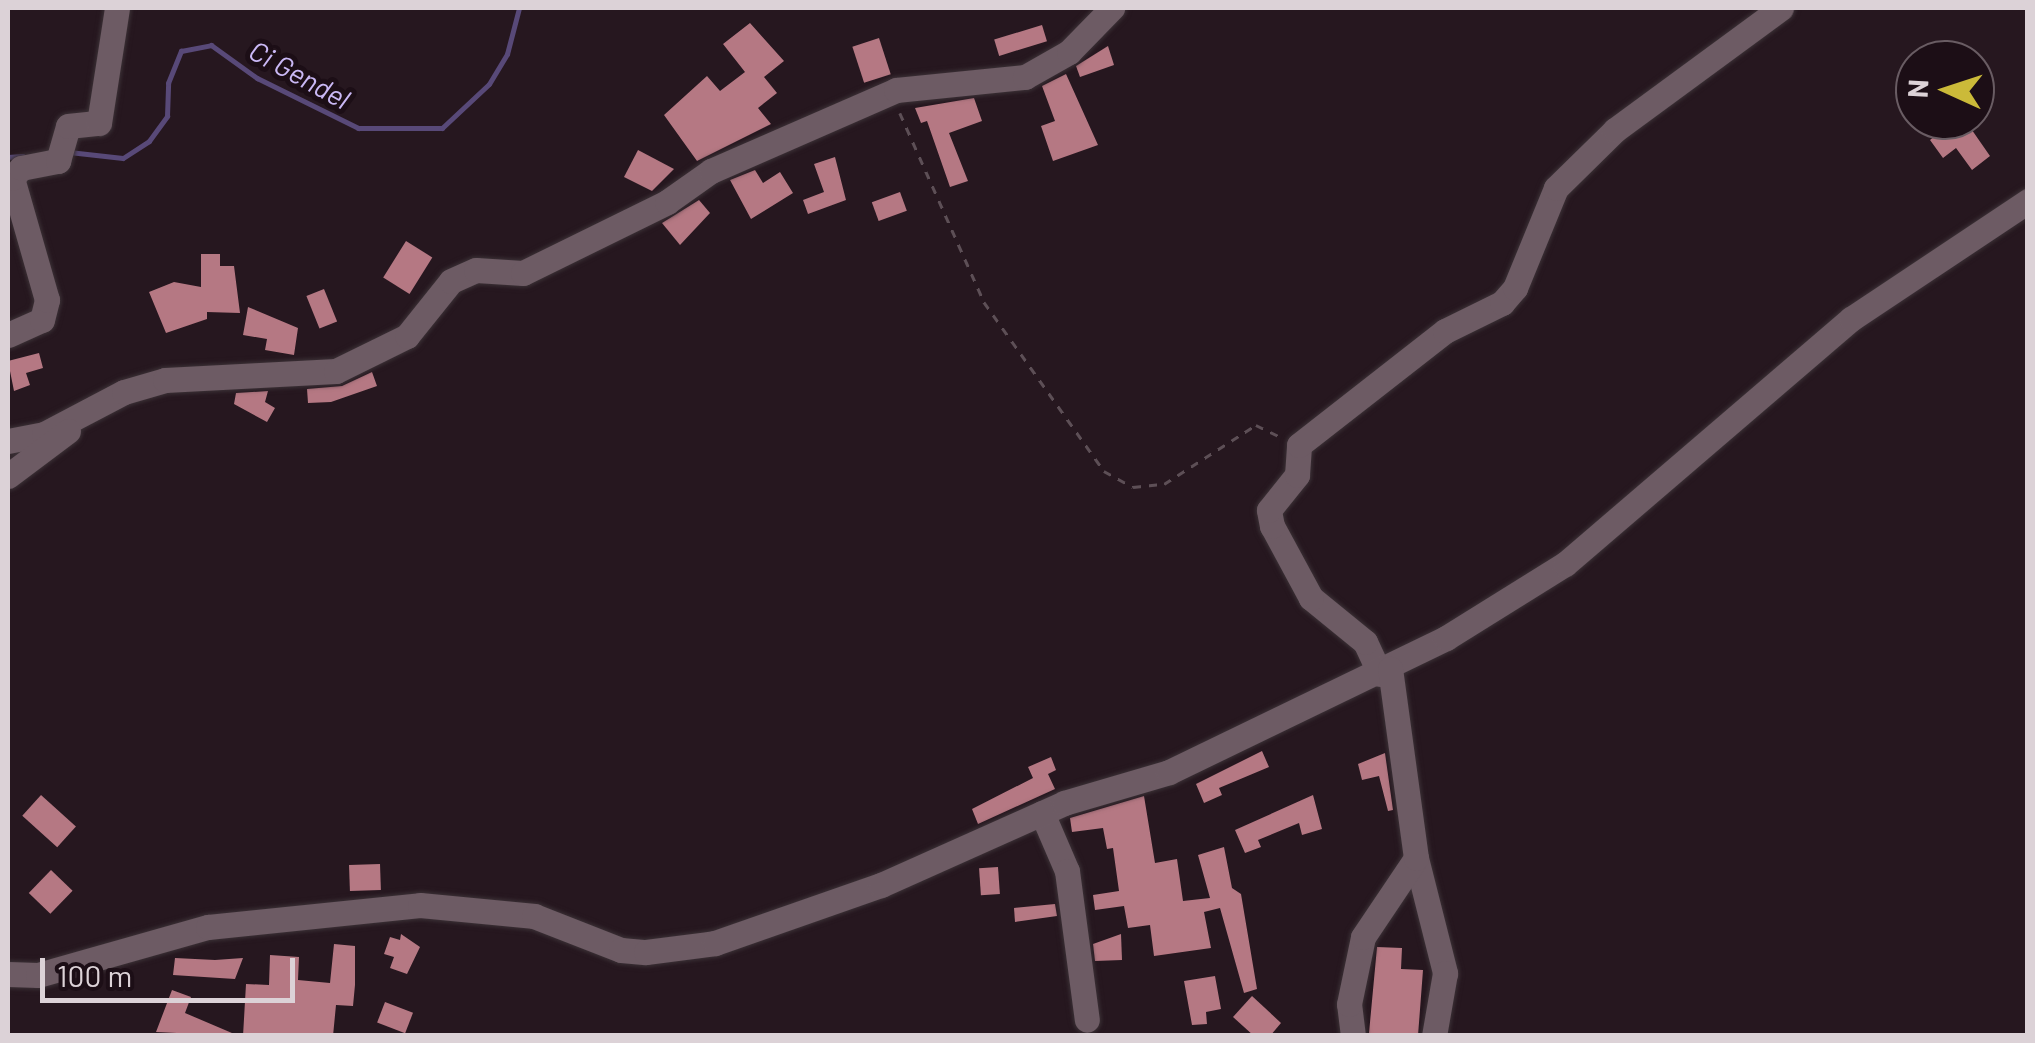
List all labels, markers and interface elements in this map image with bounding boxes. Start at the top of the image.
water label: Ci Gendel [244,33,356,115]
north arrow [1895,40,1995,140]
text: N [1900,78,1935,99]
scale bar [45,938,300,1000]
text: 100 m [57,957,132,993]

